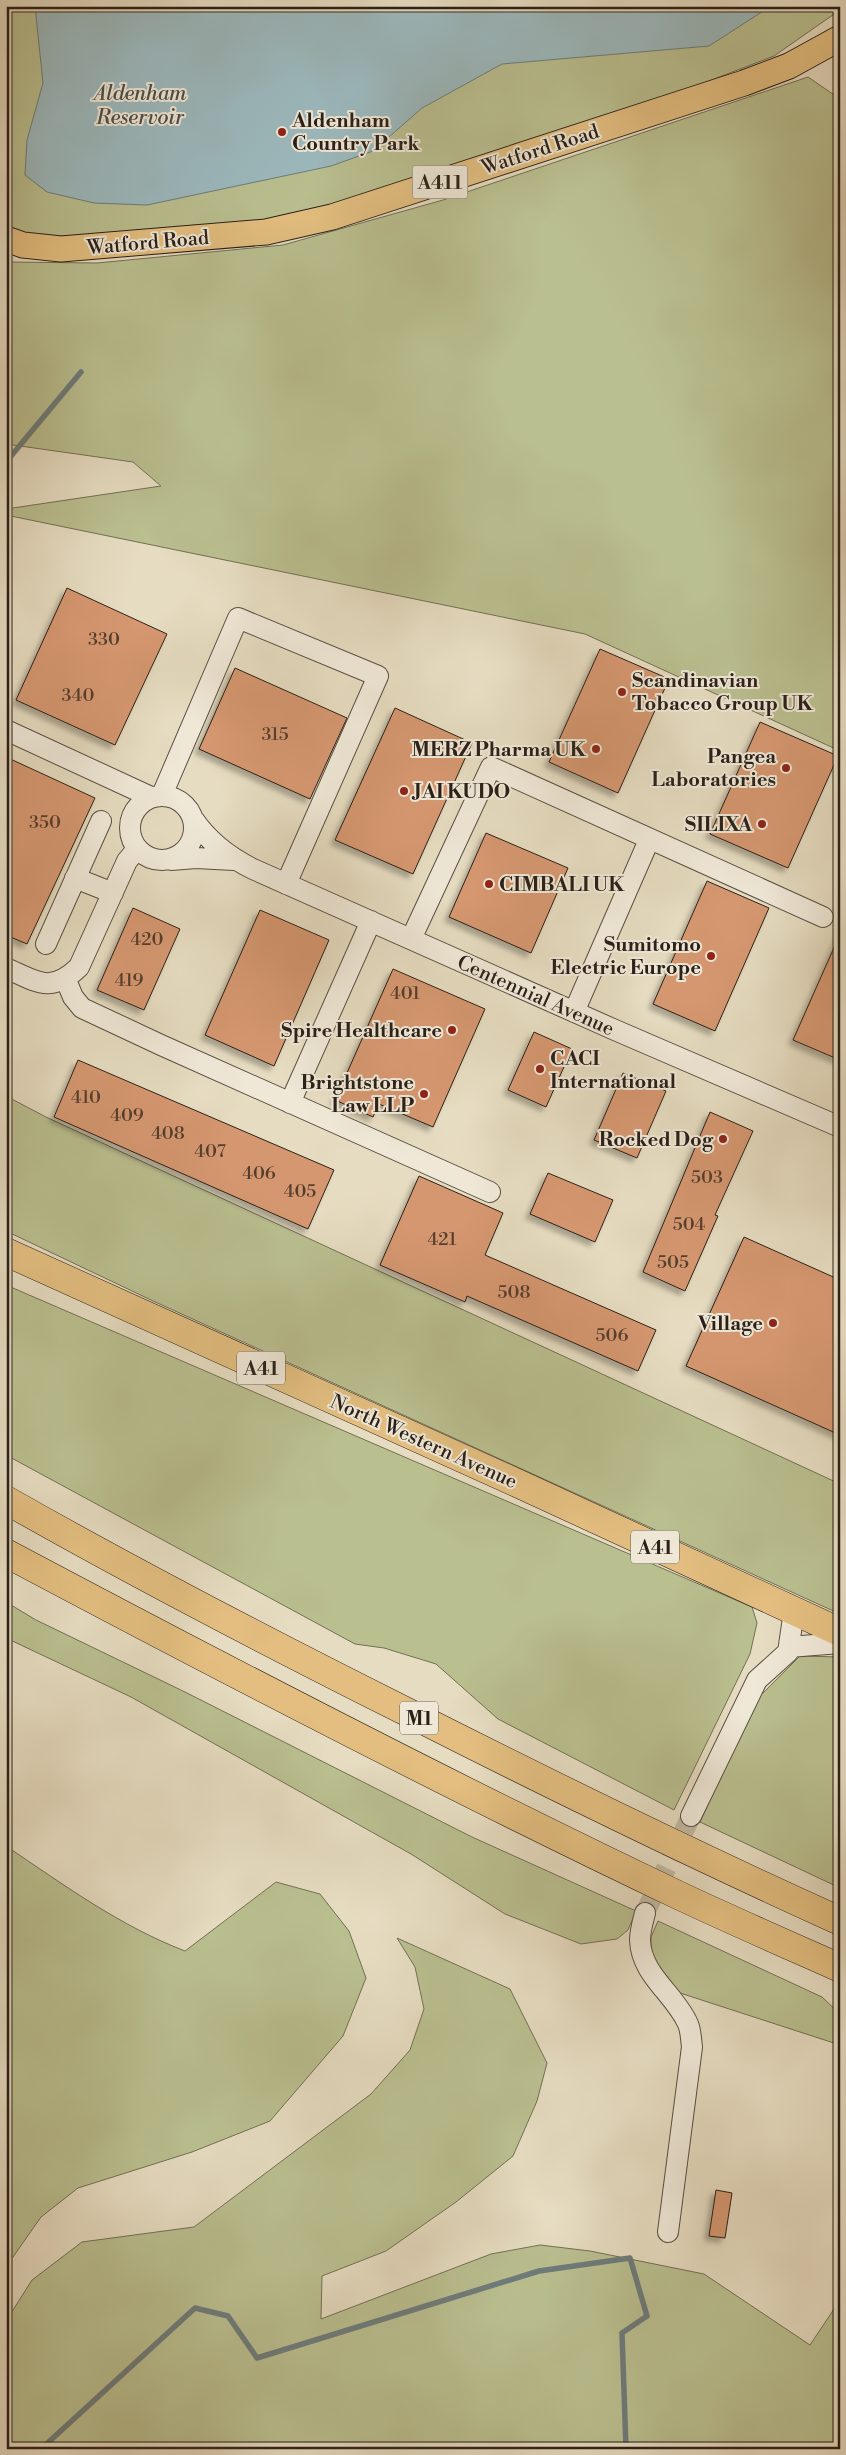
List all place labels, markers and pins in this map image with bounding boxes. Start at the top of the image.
place label: Aldenham Country Park [291,109,420,157]
marker: Aldenham Country Park [276,126,288,138]
place label: Scandinavian Tobacco Group UK [632,669,814,717]
marker: Scandinavian Tobacco Group UK [616,686,628,698]
place label: MERZ Pharma UK [412,738,587,763]
marker: MERZ Pharma UK [590,743,602,755]
place label: Pangea Laboratories [651,745,776,793]
marker: Pangea Laboratories [780,762,792,774]
place label: JAI KUDO [411,780,510,805]
marker: JAI KUDO [398,785,410,797]
place label: SILIXA [685,813,753,838]
marker: SILIXA [756,818,768,830]
place label: CIMBALI UK [499,873,625,898]
marker: CIMBALI UK [483,878,495,890]
place label: Sumitomo Electric Europe [551,933,701,981]
marker: Sumitomo Electric Europe [705,950,717,962]
place label: Spire Healthcare [281,1019,442,1044]
marker: Spire Healthcare [446,1024,458,1036]
place label: CACI International [550,1047,676,1095]
marker: CACI International [534,1063,546,1075]
place label: Brightstone Law LLP [301,1071,414,1119]
marker: Brightstone Law LLP [418,1088,430,1100]
place label: Rocked Dog [599,1128,714,1153]
marker: Rocked Dog [717,1133,729,1145]
place label: Village [697,1312,763,1337]
marker: Village [767,1317,779,1329]

